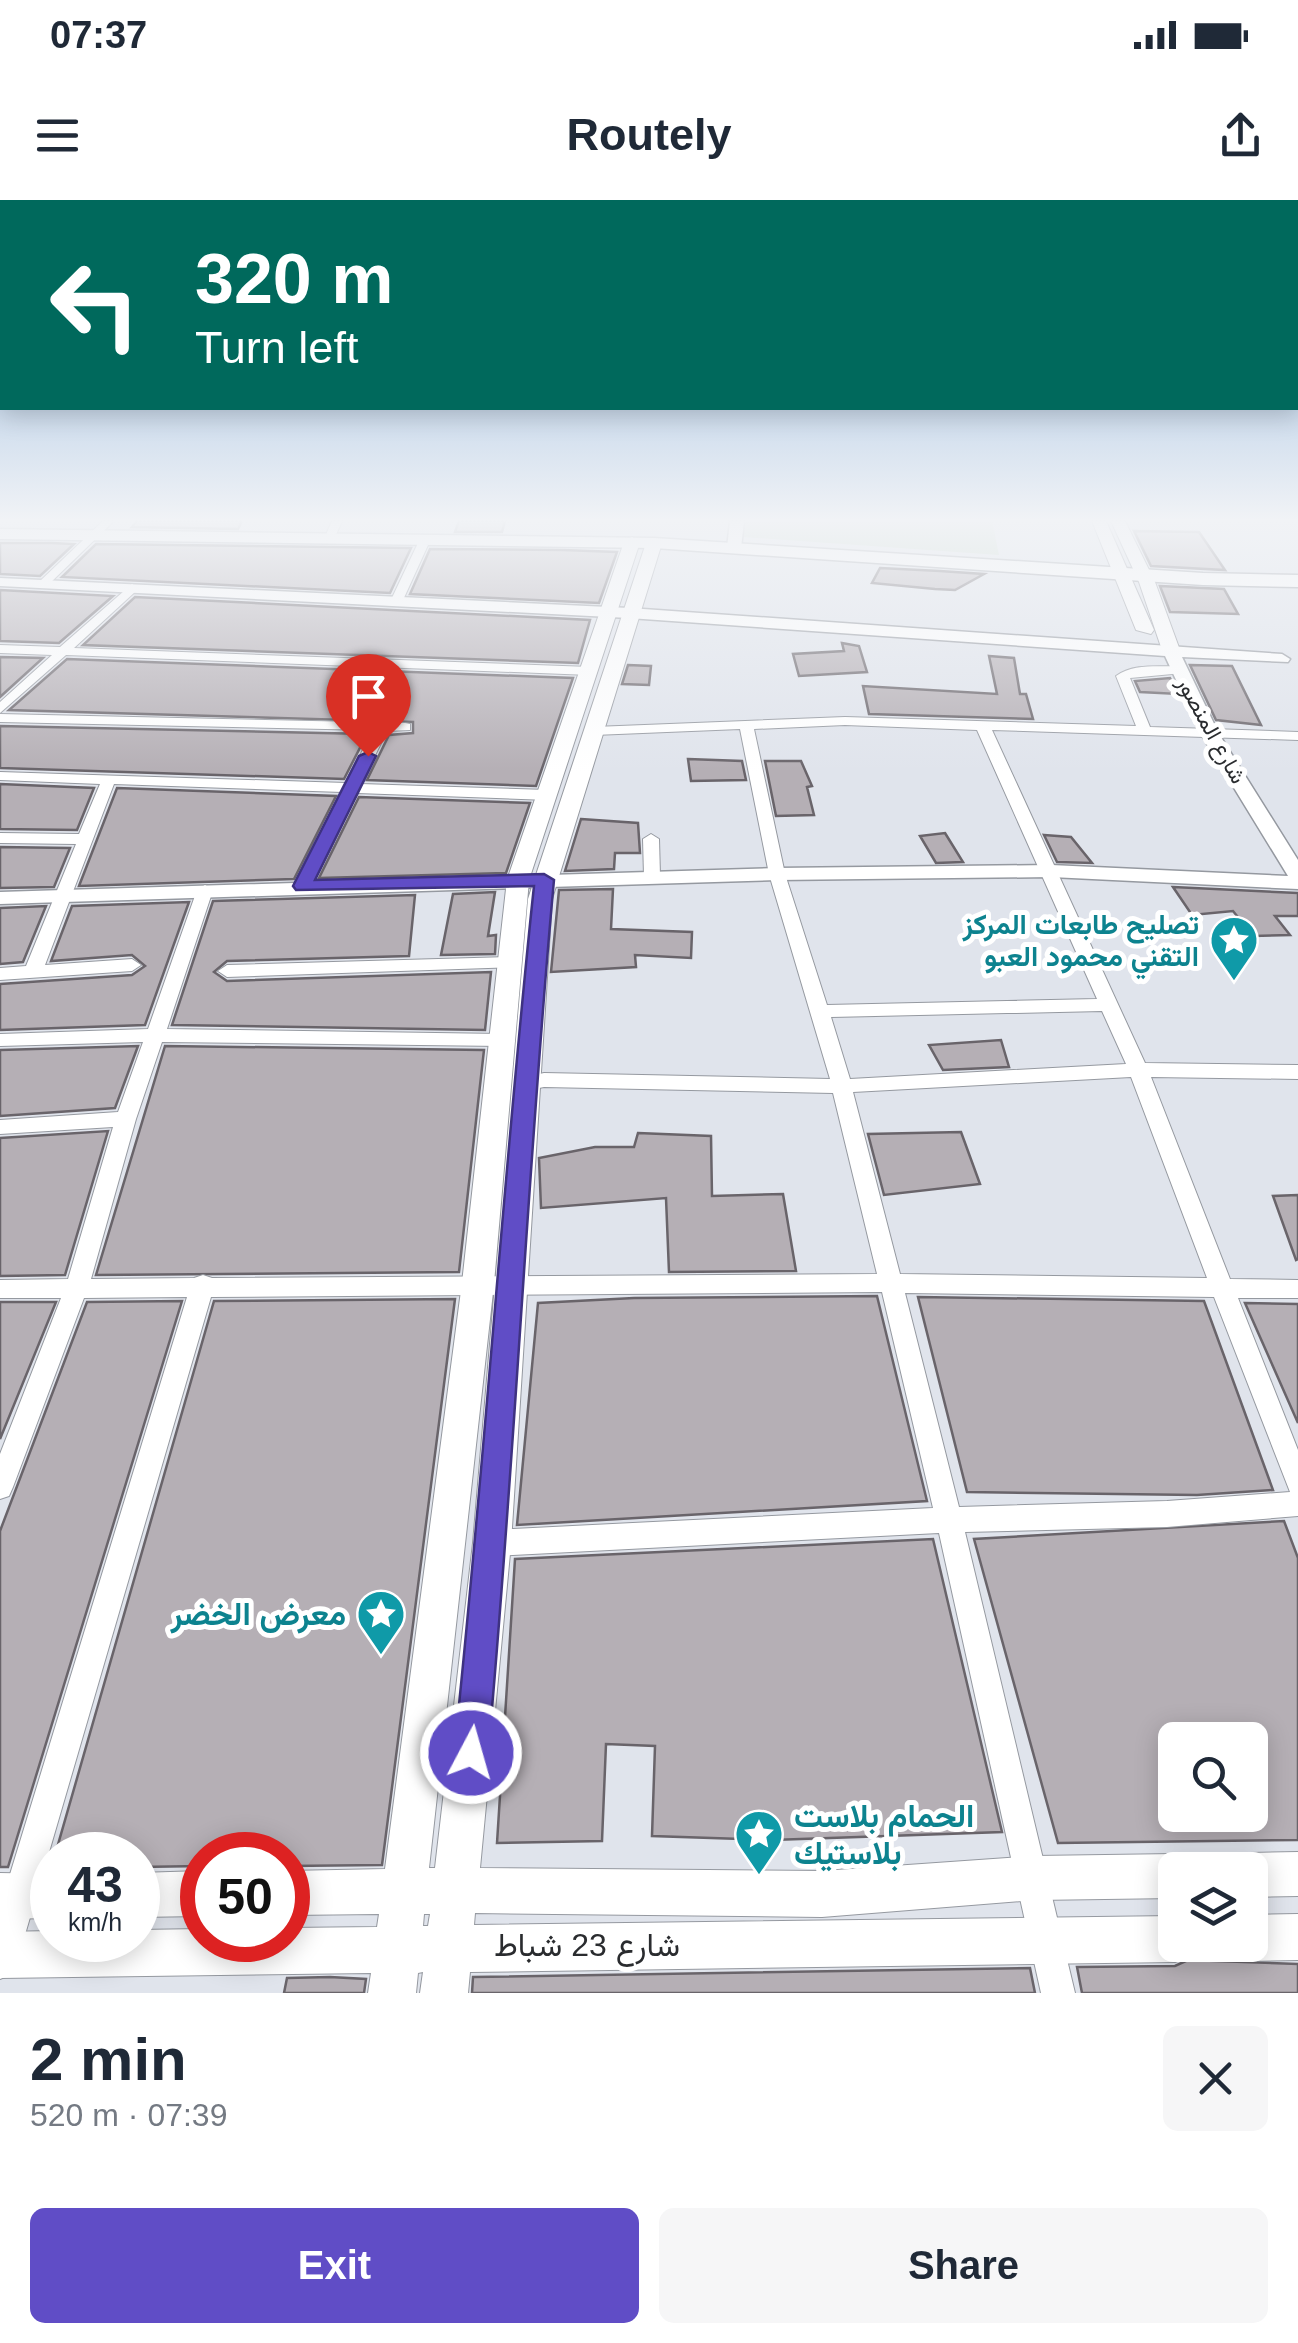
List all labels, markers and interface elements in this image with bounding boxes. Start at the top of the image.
text: 07:37 [50,14,147,56]
icon: menu [30,108,85,163]
icon: share [1213,108,1268,163]
text: Routely [566,109,732,160]
icon: left [30,240,160,370]
text: 320 m [195,240,393,318]
text: Turn left [195,322,358,373]
pin [326,654,411,757]
icon: arrive [341,669,396,724]
street label: شارع المنصور [1170,672,1251,789]
place label: تصليح طابعات المركز التقني محمود العبو [962,909,1199,980]
place icon: تصليح طابعات المركز التقني محمود العبو [1208,914,1260,982]
place icon: معرض الخضر [355,1588,407,1656]
place label: معرض الخضر [170,1596,346,1634]
position arrow [419,1701,523,1805]
map controls [1158,1722,1268,1962]
button: search [1158,1722,1268,1832]
place label: الحمام بلاست بلاستيك [794,1798,974,1872]
place icon: الحمام بلاست بلاستيك [733,1808,785,1876]
speed limit sign: 50 [180,1832,310,1962]
button: layers [1158,1852,1268,1962]
text: 43 [67,1857,123,1913]
text: km/h [68,1908,122,1936]
street label: شارع 23 شباط [494,1927,680,1967]
text: 2 min [30,2026,187,2093]
button: close [1163,2026,1268,2131]
text: 520 m · 07:39 [30,2097,227,2133]
button: Exit [30,2208,639,2323]
button: Share [659,2208,1268,2323]

